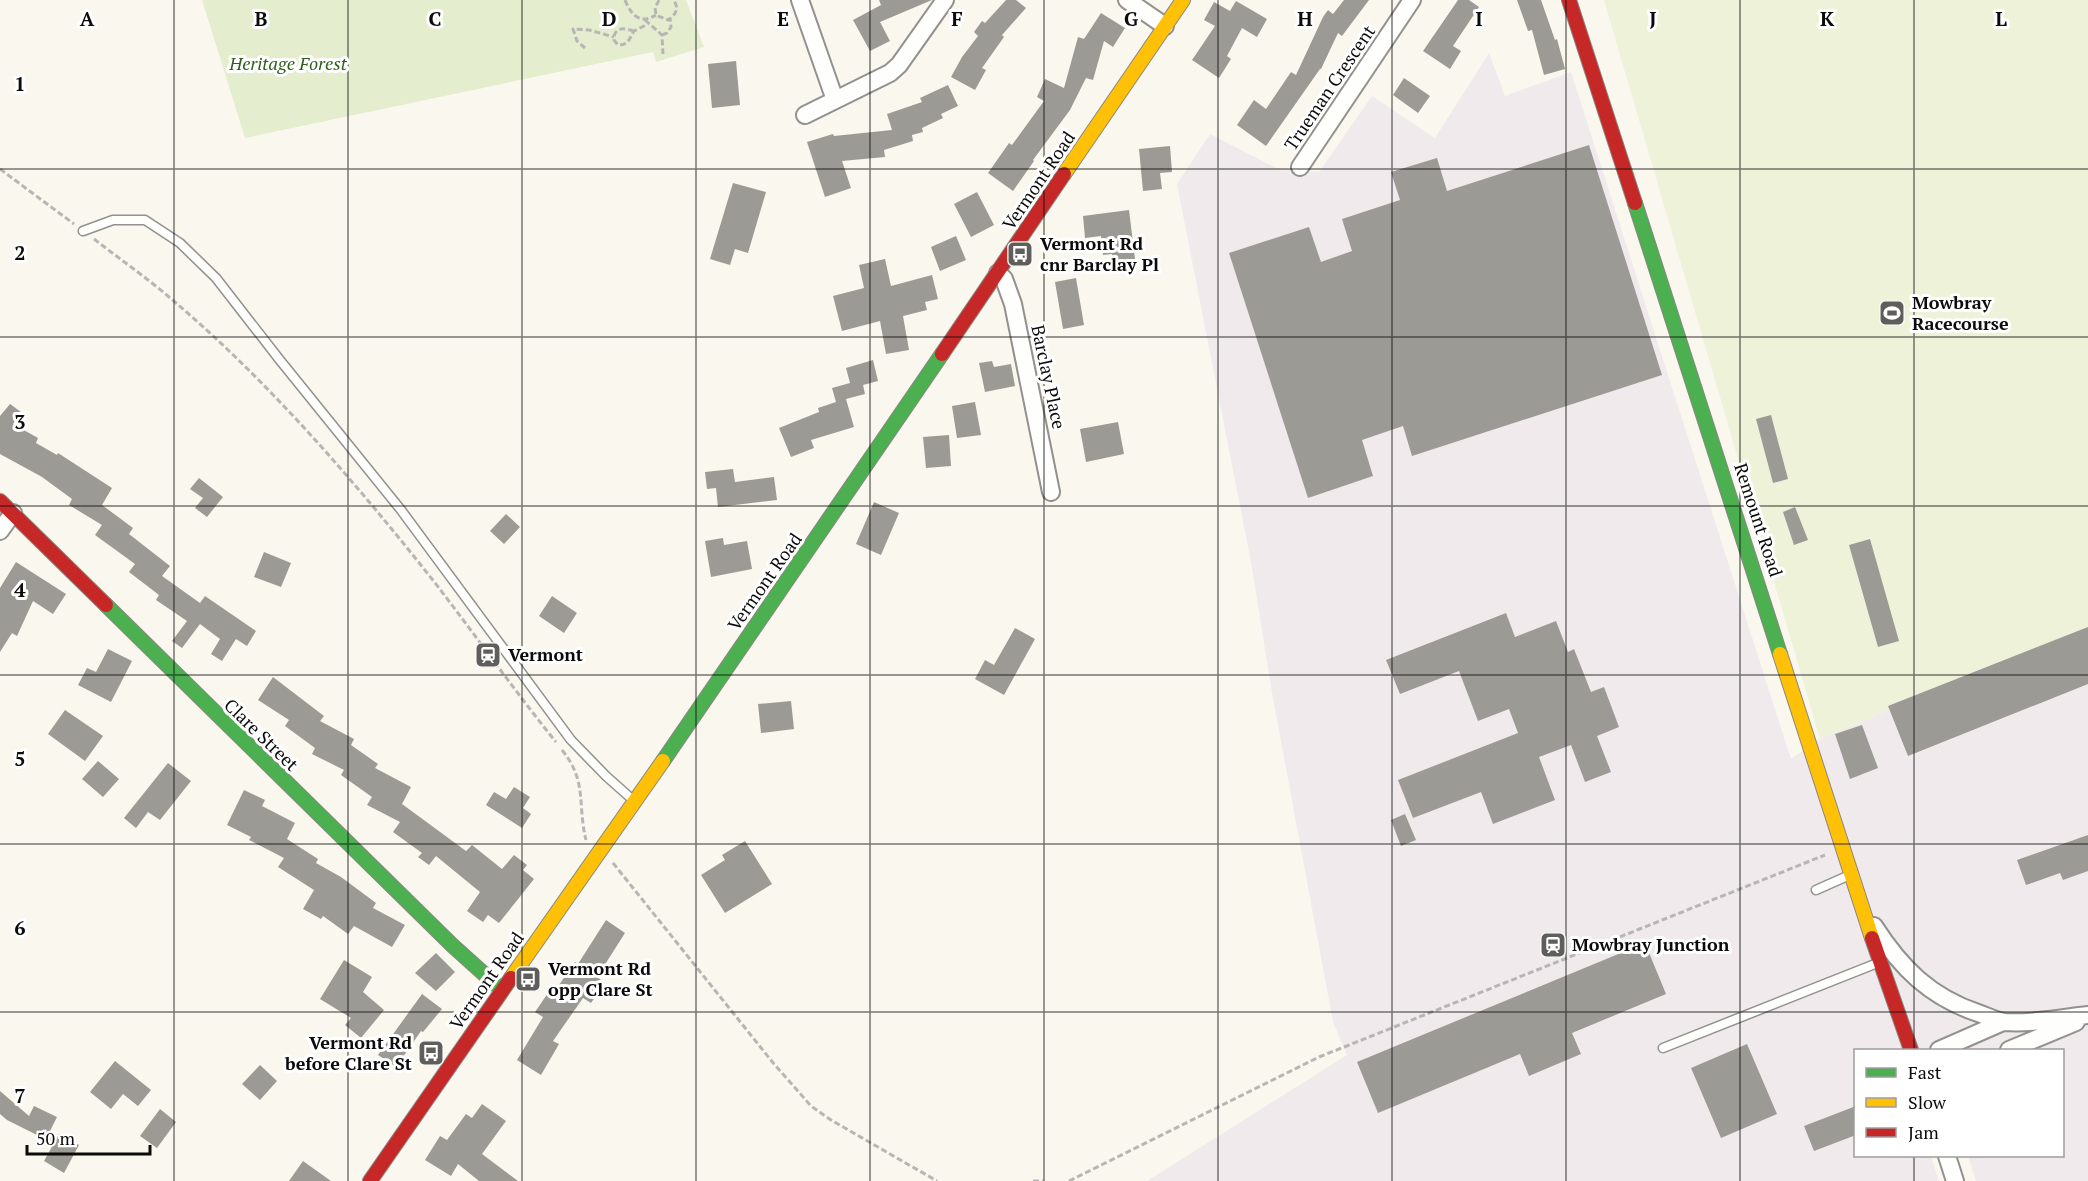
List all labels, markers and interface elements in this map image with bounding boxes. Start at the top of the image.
text: A [80,5,95,32]
text: B [255,5,268,32]
text: C [428,5,442,32]
text: D [602,5,616,32]
text: E [777,5,789,32]
text: F [951,5,963,32]
text: G [1124,5,1138,32]
text: H [1297,5,1313,32]
text: I [1475,5,1483,32]
text: J [1649,5,1657,32]
text: K [1820,5,1835,32]
text: L [1995,5,2007,32]
street label: Trueman Crescent [1278,20,1380,155]
park label: Heritage Forest [228,51,348,75]
text: 1 [14,70,26,97]
street label: Vermont Road [996,126,1080,234]
place label: Vermont Rd cnr Barclay Pl [1040,231,1159,276]
text: 2 [14,239,26,266]
bus stop icon: Vermont Rd cnr Barclay Pl [1005,239,1035,269]
place label: Mowbray Racecourse [1912,290,2009,335]
sports icon: Mowbray Racecourse [1877,298,1907,328]
street label: Barclay Place [1026,323,1072,431]
text: 3 [14,408,26,435]
street label: Remount Road [1729,460,1789,579]
street label: Vermont Road [722,528,807,635]
text: 4 [14,576,26,603]
station icon: Vermont [473,640,503,670]
place label: Vermont [508,642,583,666]
street label: Clare Street [219,693,304,776]
text: 5 [14,745,26,772]
text: 6 [14,914,26,941]
street label: Vermont Road [444,927,529,1034]
station icon: Mowbray Junction [1538,930,1568,960]
place label: Mowbray Junction [1572,932,1730,956]
place label: Vermont Rd opp Clare St [548,956,653,1001]
bus stop icon: Vermont Rd opp Clare St [513,964,543,994]
place label: Vermont Rd before Clare St [284,1030,412,1075]
bus stop icon: Vermont Rd before Clare St [416,1038,446,1068]
legend [1854,1049,2064,1157]
text: Fast [1908,1060,1942,1084]
text: 7 [14,1082,26,1109]
text: Slow [1908,1090,1947,1114]
scale bar [27,1118,150,1156]
text: Jam [1908,1120,1939,1144]
text: 50 m [36,1126,76,1150]

